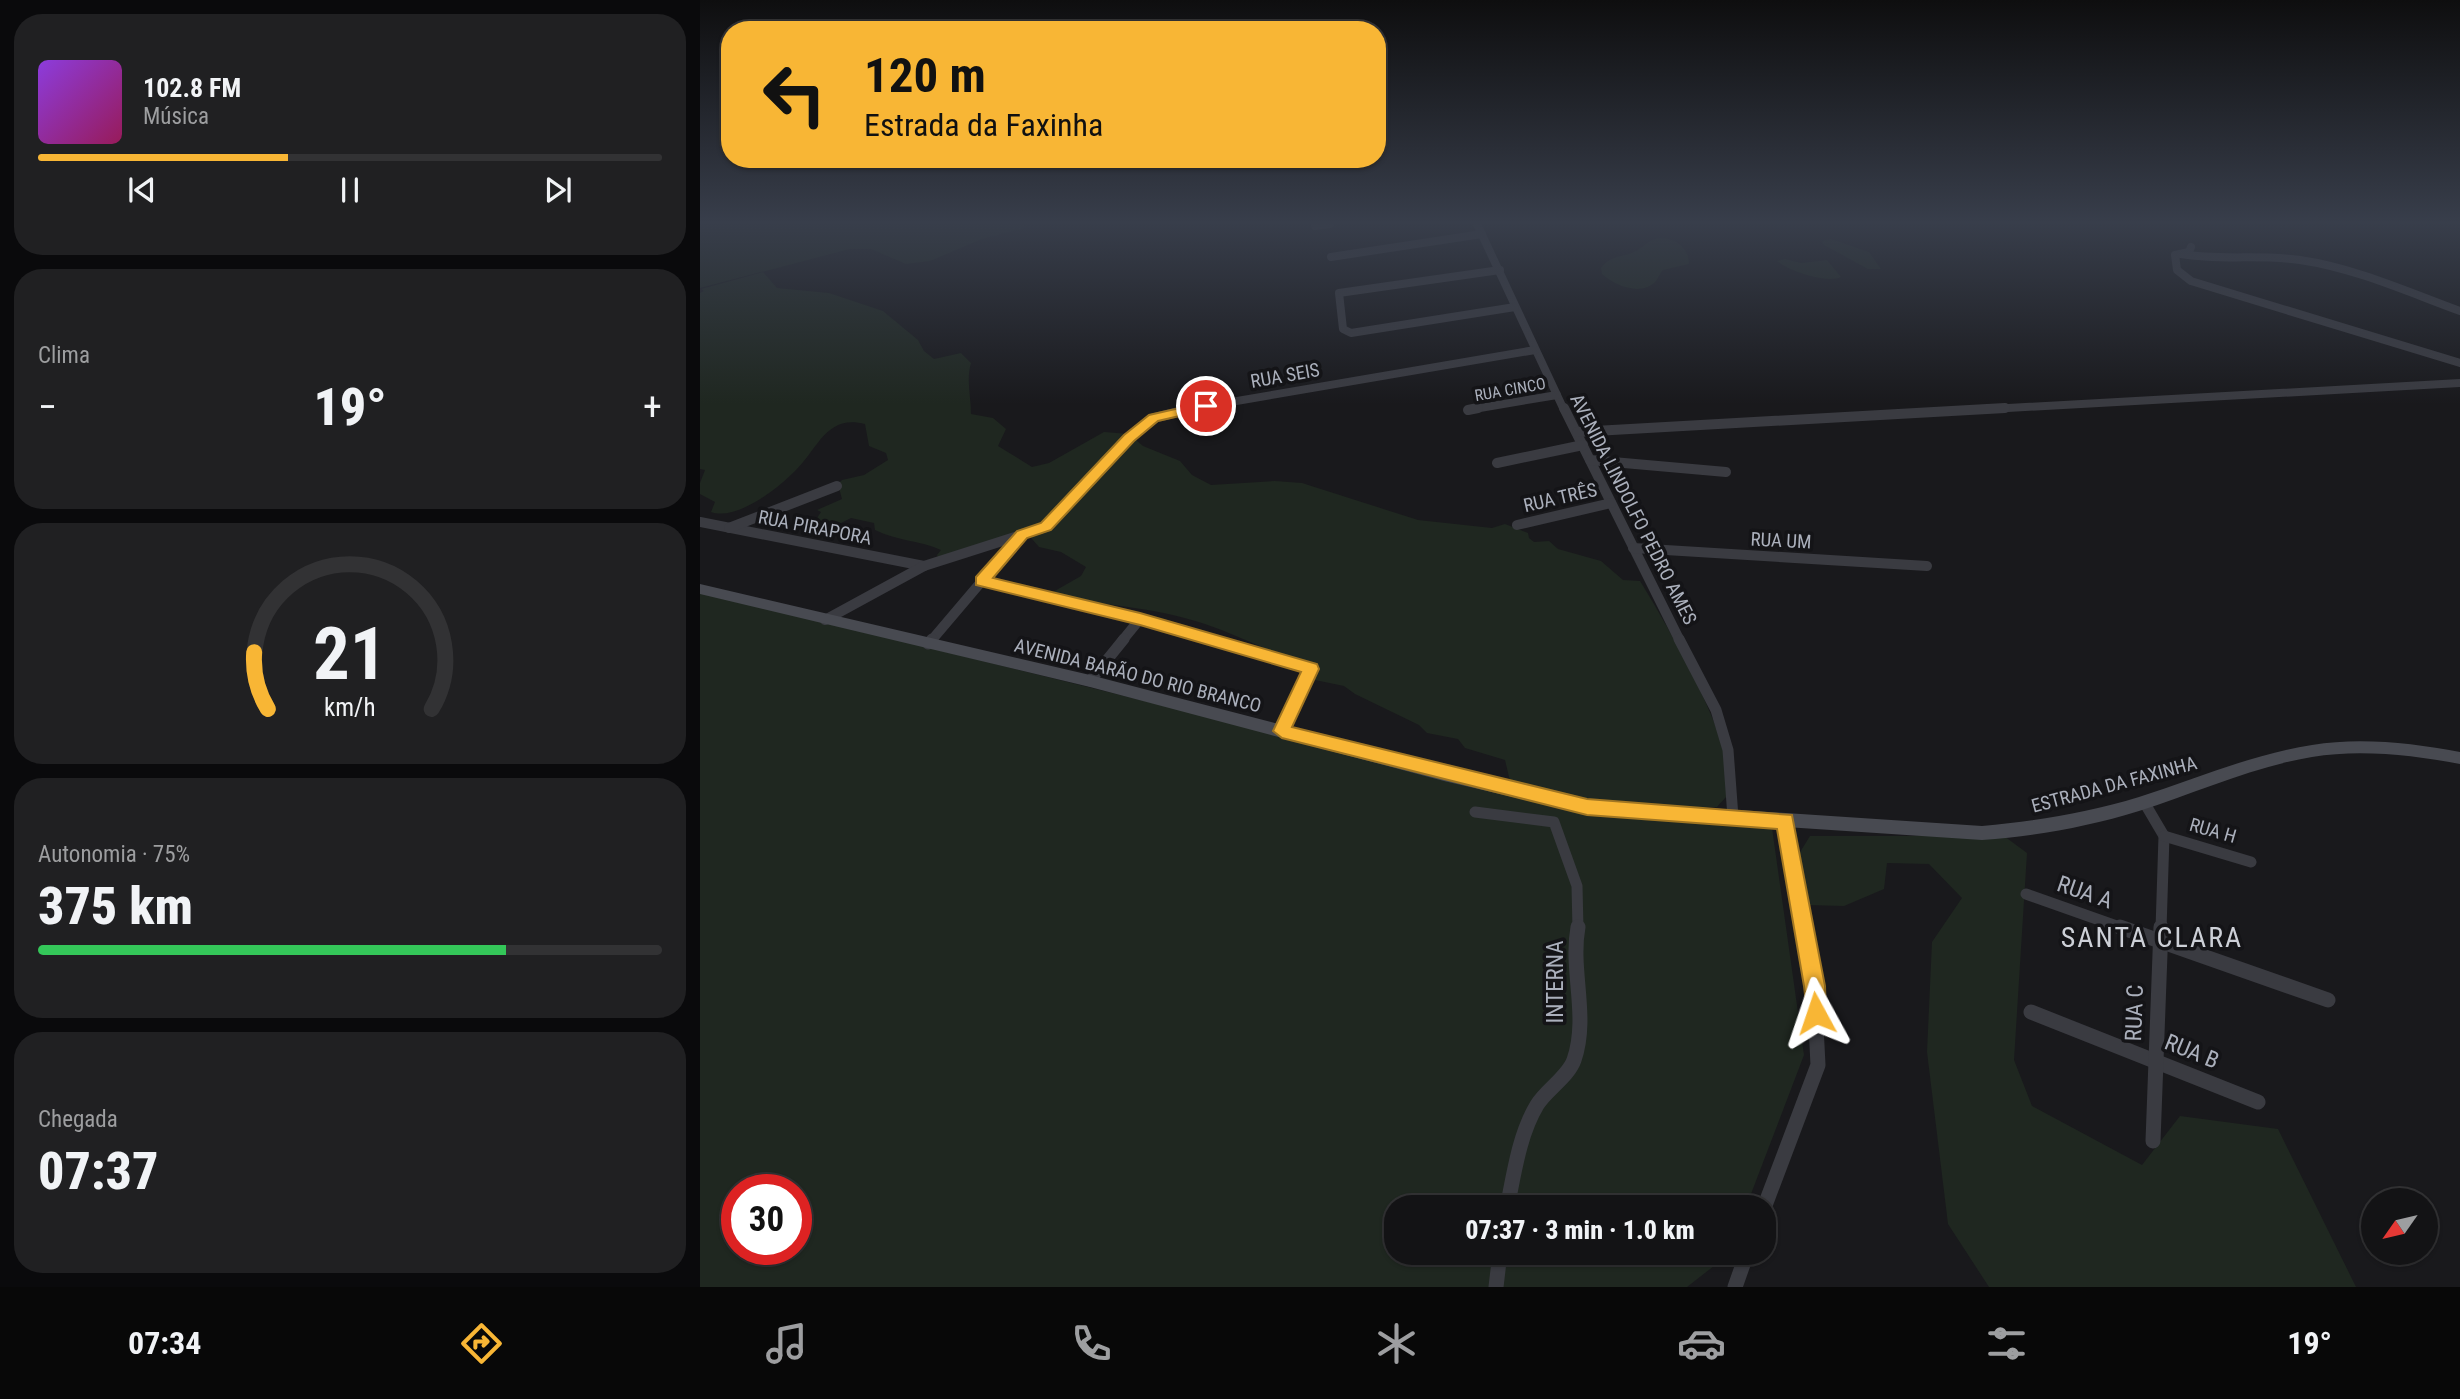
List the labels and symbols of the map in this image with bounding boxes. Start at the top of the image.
street label: RUA SEIS [1249,358,1322,393]
street label: RUA CINCO [1473,374,1547,405]
pin [1176,376,1236,436]
street label: AVENIDA LINDOLFO PEDRO AMES [1565,390,1702,629]
street label: RUA TRÊS [1521,478,1599,517]
street label: RUA PIRAPORA [756,505,874,550]
street label: RUA UM [1750,527,1812,554]
street label: AVENIDA BARÃO DO RIO BRANCO [1012,634,1264,717]
street label: ESTRADA DA FAXINHA [2029,751,2200,818]
street label: RUA H [2187,813,2239,848]
street label: RUA A [2054,870,2116,914]
district label: SANTA CLARA [2061,921,2243,954]
street label: INTERNA [1542,940,1569,1024]
position arrow [1779,976,1853,1050]
street label: RUA C [2120,984,2149,1042]
street label: RUA B [2161,1028,2223,1074]
speed limit sign: 30 [721,1174,812,1265]
north arrow [2361,1188,2438,1265]

